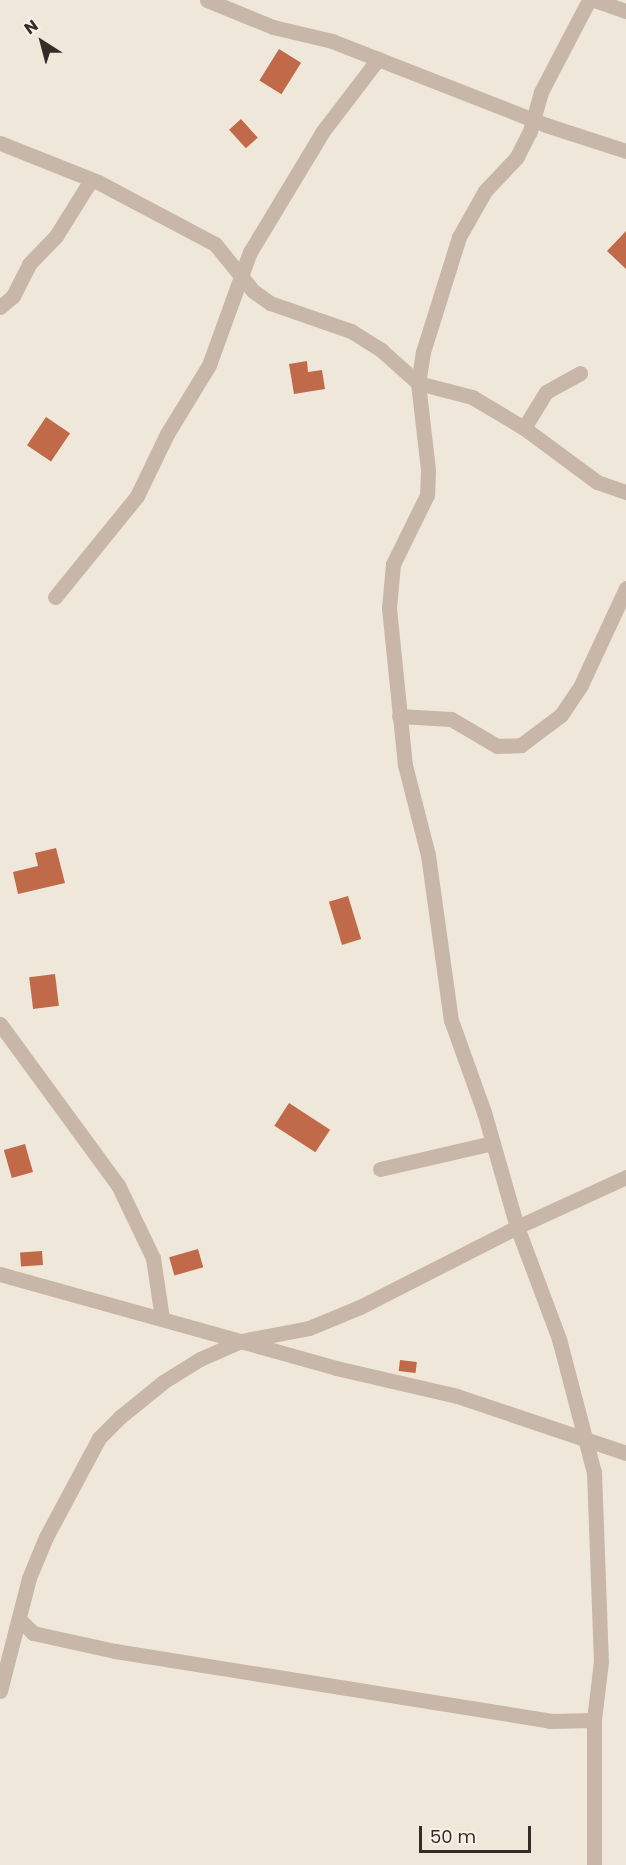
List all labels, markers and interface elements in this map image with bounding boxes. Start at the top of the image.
north arrow [12,12,72,72]
text: N [19,14,43,40]
scale bar [422,1814,534,1852]
text: 50 m [430,1824,476,1849]

